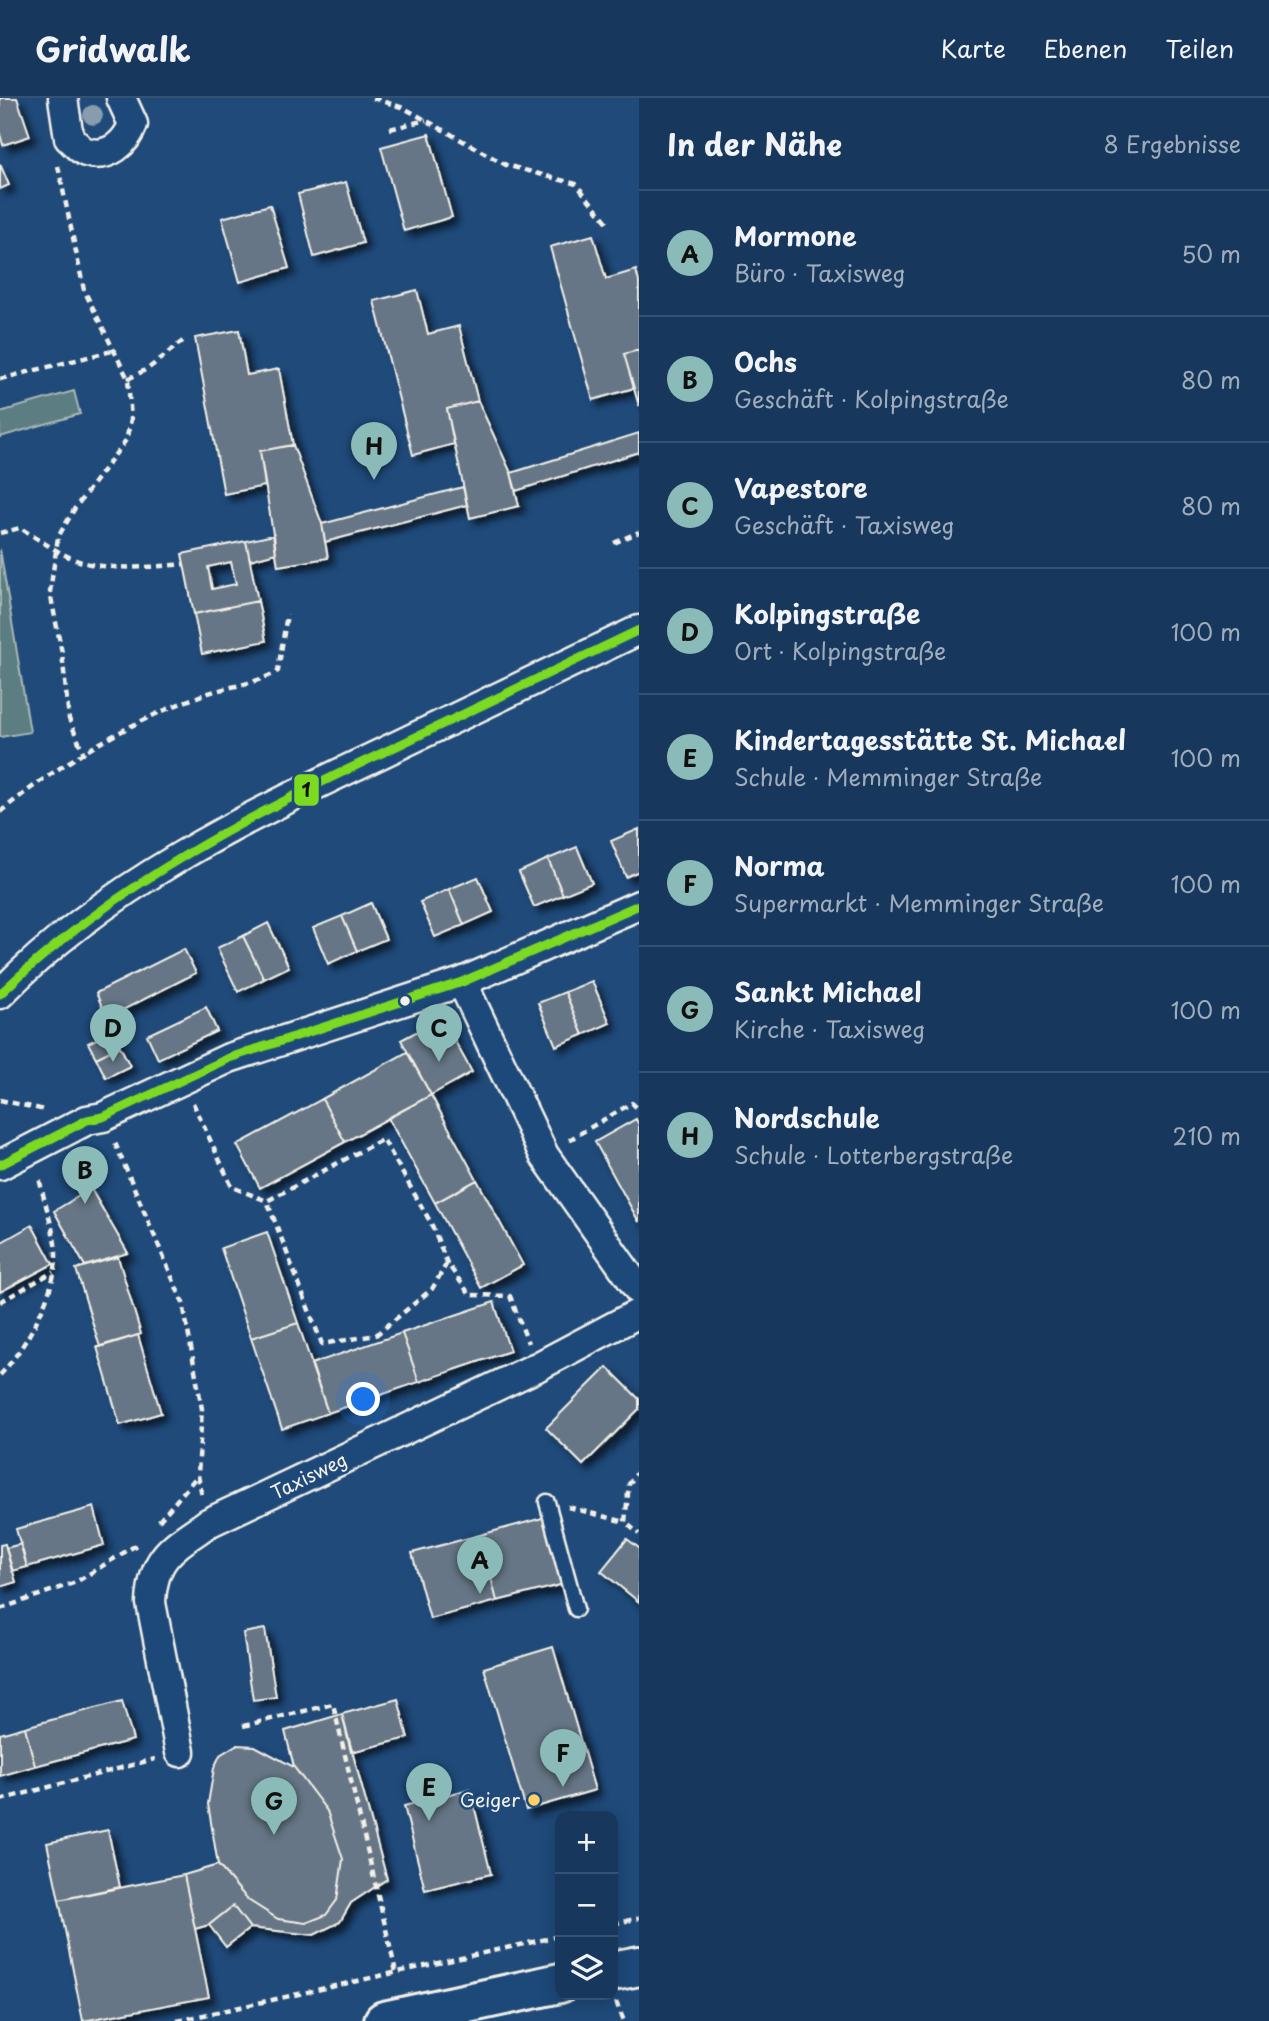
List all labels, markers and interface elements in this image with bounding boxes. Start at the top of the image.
text: Gridwalk [35,23,191,73]
text: Karte [941,30,1006,66]
text: Ebenen [1044,30,1127,66]
text: Teilen [1165,30,1234,66]
text: In der Nähe [667,121,842,166]
text: 8 Ergebnisse [1104,126,1241,161]
text: Mormone [734,216,857,255]
text: A [681,236,699,271]
text: 50 m [1181,236,1241,271]
text: Büro · Taxisweg [734,255,906,290]
text: Ochs [734,342,797,381]
text: B [682,362,698,397]
text: 80 m [1181,362,1241,397]
text: Geschäft · Kolpingstraße [734,381,1009,416]
pin: H [351,422,397,480]
text: Vapestore [734,468,868,507]
text: C [681,488,699,523]
text: 80 m [1181,488,1241,523]
text: Geschäft · Taxisweg [734,507,955,542]
text: Kolpingstraße [734,594,920,633]
text: D [681,614,699,649]
text: 100 m [1171,614,1241,649]
text: Ort · Kolpingstraße [734,633,946,668]
text: Kindertagesstätte St. Michael [734,720,1126,759]
text: E [683,740,697,775]
text: 100 m [1171,740,1241,775]
text: Schule · Memminger Straße [734,759,1042,794]
line badge: 1 [293,773,320,807]
text: 1 [301,775,311,803]
text: Norma [734,846,825,885]
text: F [683,866,697,901]
text: 100 m [1171,866,1241,901]
text: Supermarkt · Memminger Straße [734,885,1104,920]
text: Sankt Michael [734,972,921,1011]
text: G [681,992,699,1027]
text: 100 m [1171,992,1241,1027]
unlabelled marker [398,994,412,1008]
pin: D [90,1004,136,1062]
pin: C [416,1004,462,1062]
text: Kirche · Taxisweg [734,1011,925,1046]
text: Nordschule [734,1098,880,1137]
text: H [681,1118,699,1153]
text: 210 m [1173,1118,1241,1153]
text: Schule · Lotterbergstraße [734,1137,1013,1172]
pin: B [62,1146,108,1204]
your location [346,1382,380,1416]
street label: Taxisweg [266,1445,352,1506]
pin: A [457,1536,503,1594]
pin: F [540,1729,586,1787]
pin: E [406,1763,452,1821]
pin: G [251,1777,297,1835]
place label: Geiger [460,1785,520,1813]
marker: Geiger [526,1792,542,1808]
map controls [555,1811,618,2000]
button: + [555,1811,618,1874]
button: − [555,1874,618,1937]
button: layers [555,1937,618,2000]

